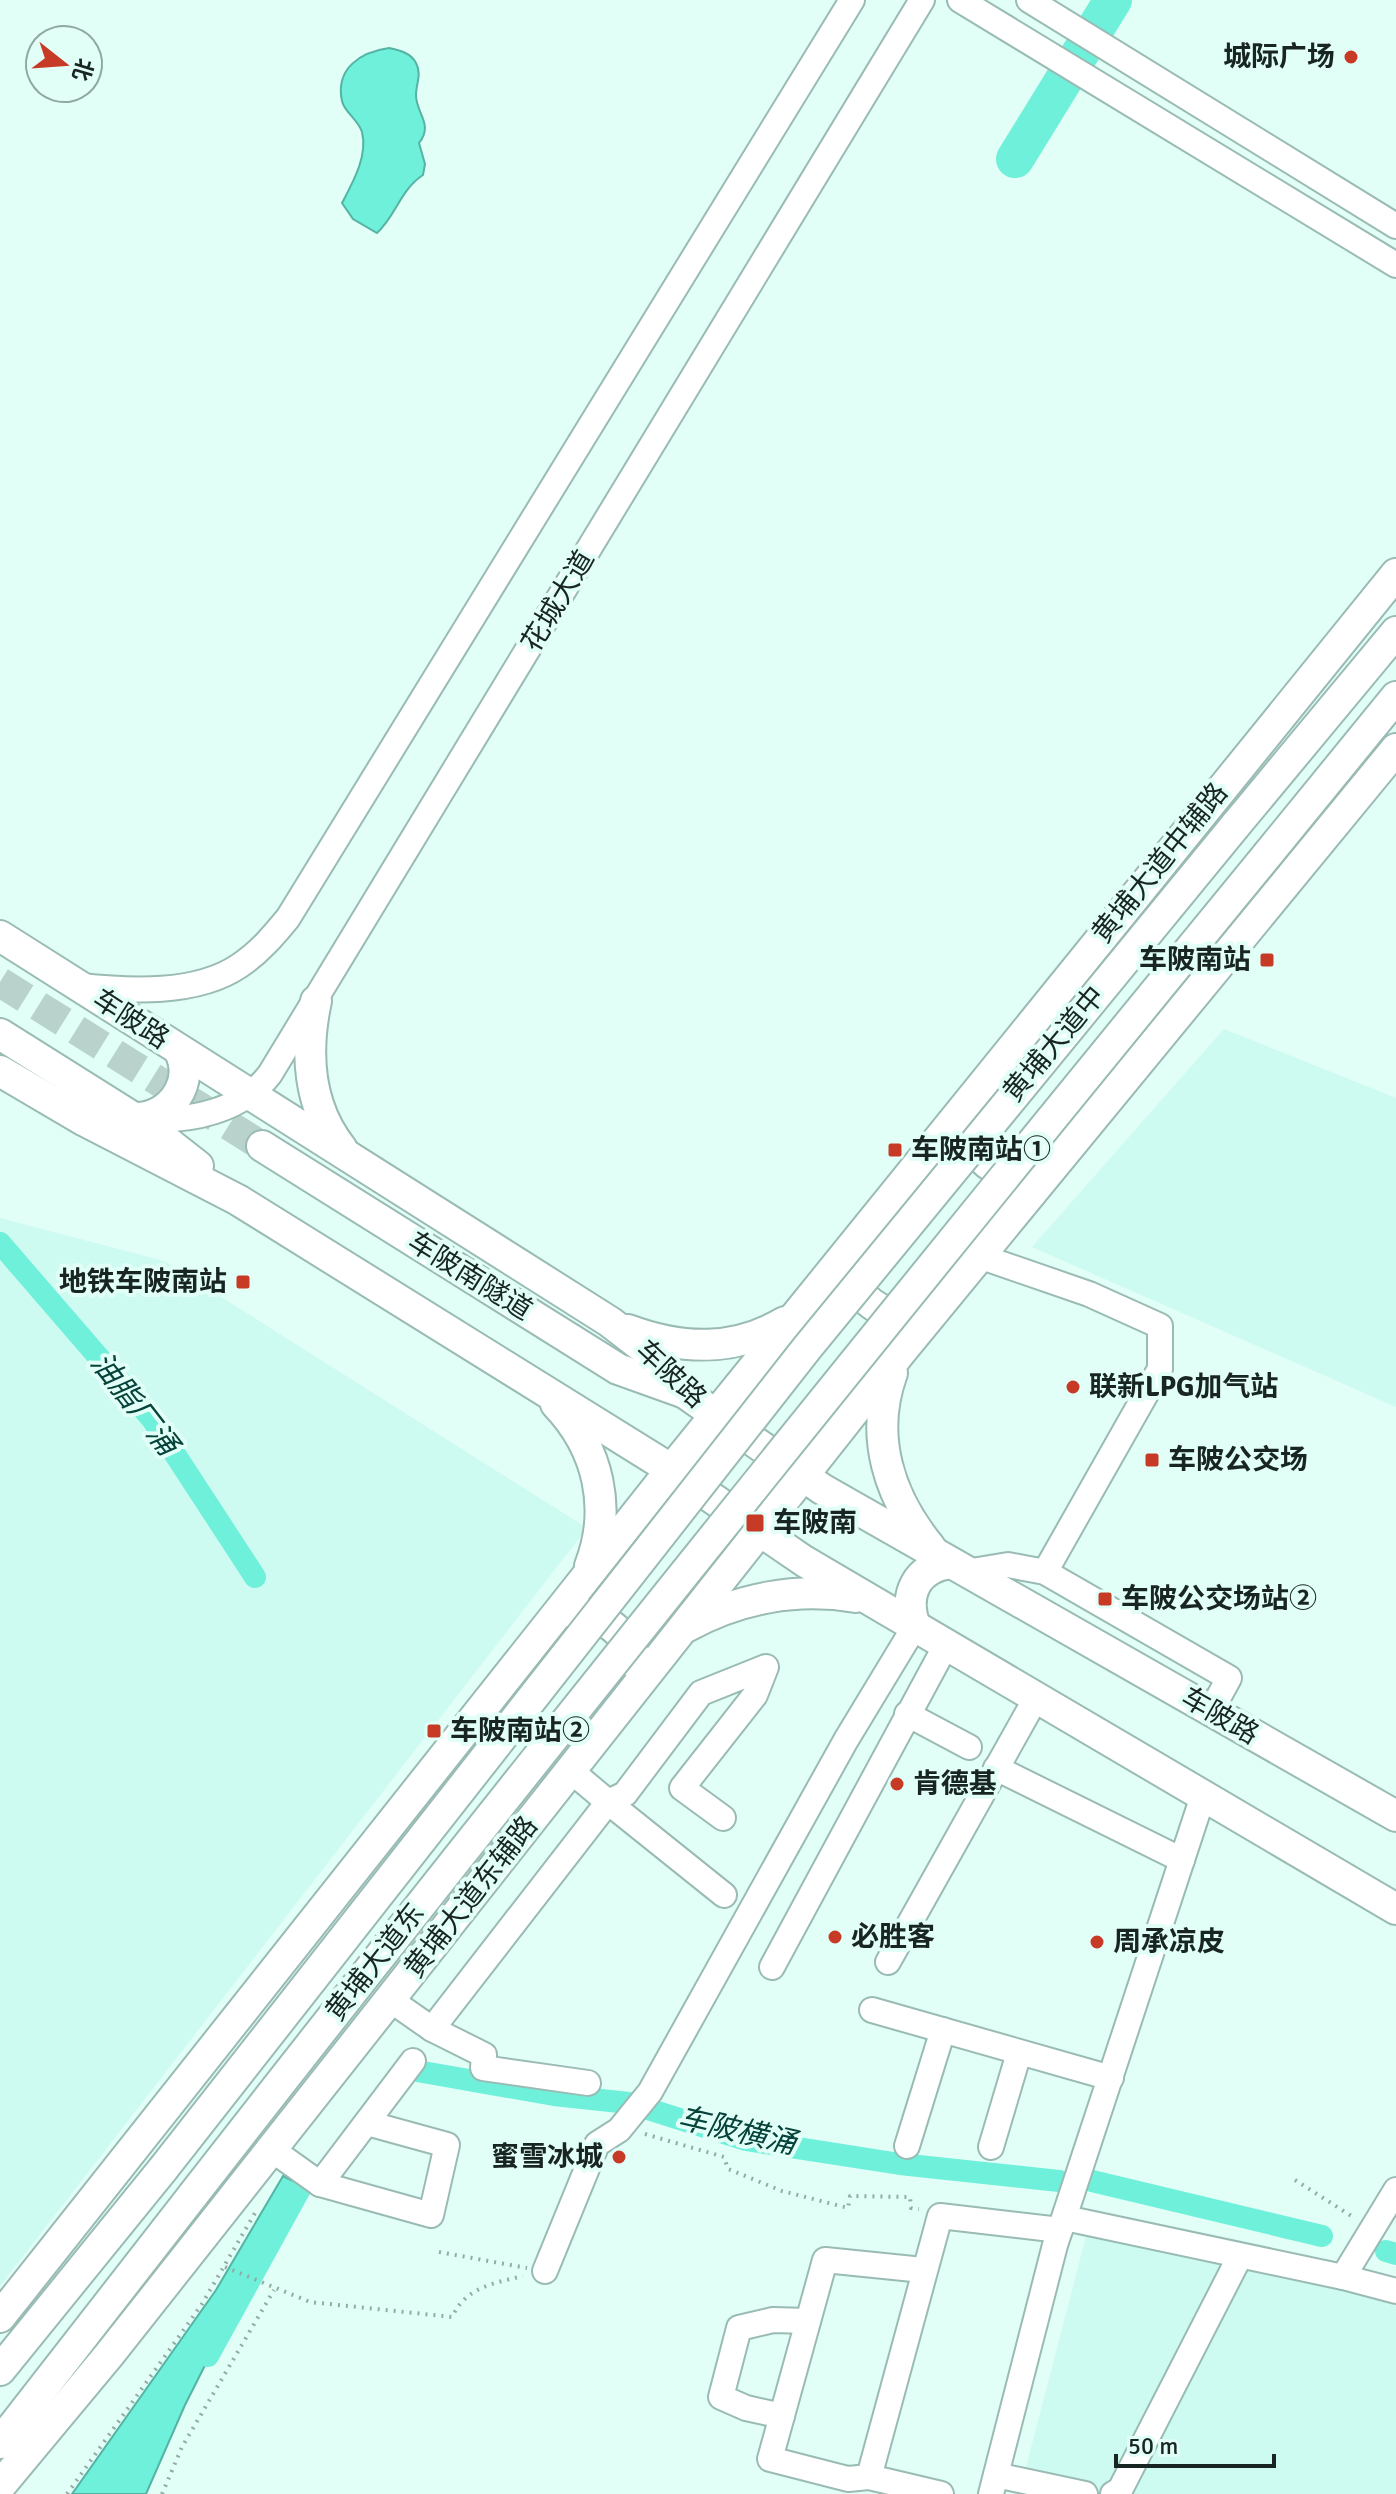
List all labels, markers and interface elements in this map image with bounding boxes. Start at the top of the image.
north arrow [24,24,104,104]
place label: 城际广场 [1223,40,1335,74]
marker: 城际广场 [1342,48,1360,66]
text: 北 [67,55,99,84]
street label: 花城大道 [515,544,601,658]
street label: 黄埔大道中辅路 [1085,776,1235,950]
place label: 车陂南站 [1139,943,1251,977]
marker: 车陂南站 [1258,951,1276,969]
street label: 黄埔大道中 [996,979,1112,1109]
street label: 车陂路 [87,982,175,1056]
place label: 车陂南站① [911,1133,1051,1167]
marker: 车陂南站① [886,1141,904,1159]
street label: 车陂南隧道 [402,1224,538,1328]
place label: 地铁车陂南站 [59,1265,227,1299]
marker: 地铁车陂南站 [234,1273,252,1291]
street label: 车陂路 [629,1333,713,1415]
water label: 油脂厂涌 [82,1345,187,1465]
place label: 联新LPG加气站 [1089,1370,1278,1404]
marker: 联新LPG加气站 [1064,1378,1082,1396]
place label: 车陂公交场 [1168,1443,1308,1477]
marker: 车陂公交场 [1143,1451,1161,1469]
place label: 车陂南 [773,1506,857,1540]
marker: 车陂南 [744,1512,766,1534]
place label: 车陂公交场站② [1121,1582,1317,1616]
marker: 车陂公交场站② [1096,1590,1114,1608]
street label: 车陂路 [1175,1680,1265,1752]
place label: 车陂南站② [450,1714,590,1748]
marker: 车陂南站② [425,1722,443,1740]
place label: 肯德基 [913,1767,997,1801]
marker: 肯德基 [888,1775,906,1793]
street label: 黄埔大道东辅路 [397,1809,545,1985]
street label: 黄埔大道东 [319,1896,431,2028]
place label: 必胜客 [851,1920,935,1954]
place label: 周承凉皮 [1113,1925,1225,1959]
marker: 必胜客 [826,1928,844,1946]
marker: 周承凉皮 [1088,1933,1106,1951]
water label: 车陂横涌 [674,2099,803,2163]
place label: 蜜雪冰城 [491,2140,603,2174]
marker: 蜜雪冰城 [610,2148,628,2166]
scale bar [1116,2418,1274,2468]
text: 50 m [1128,2431,1178,2461]

